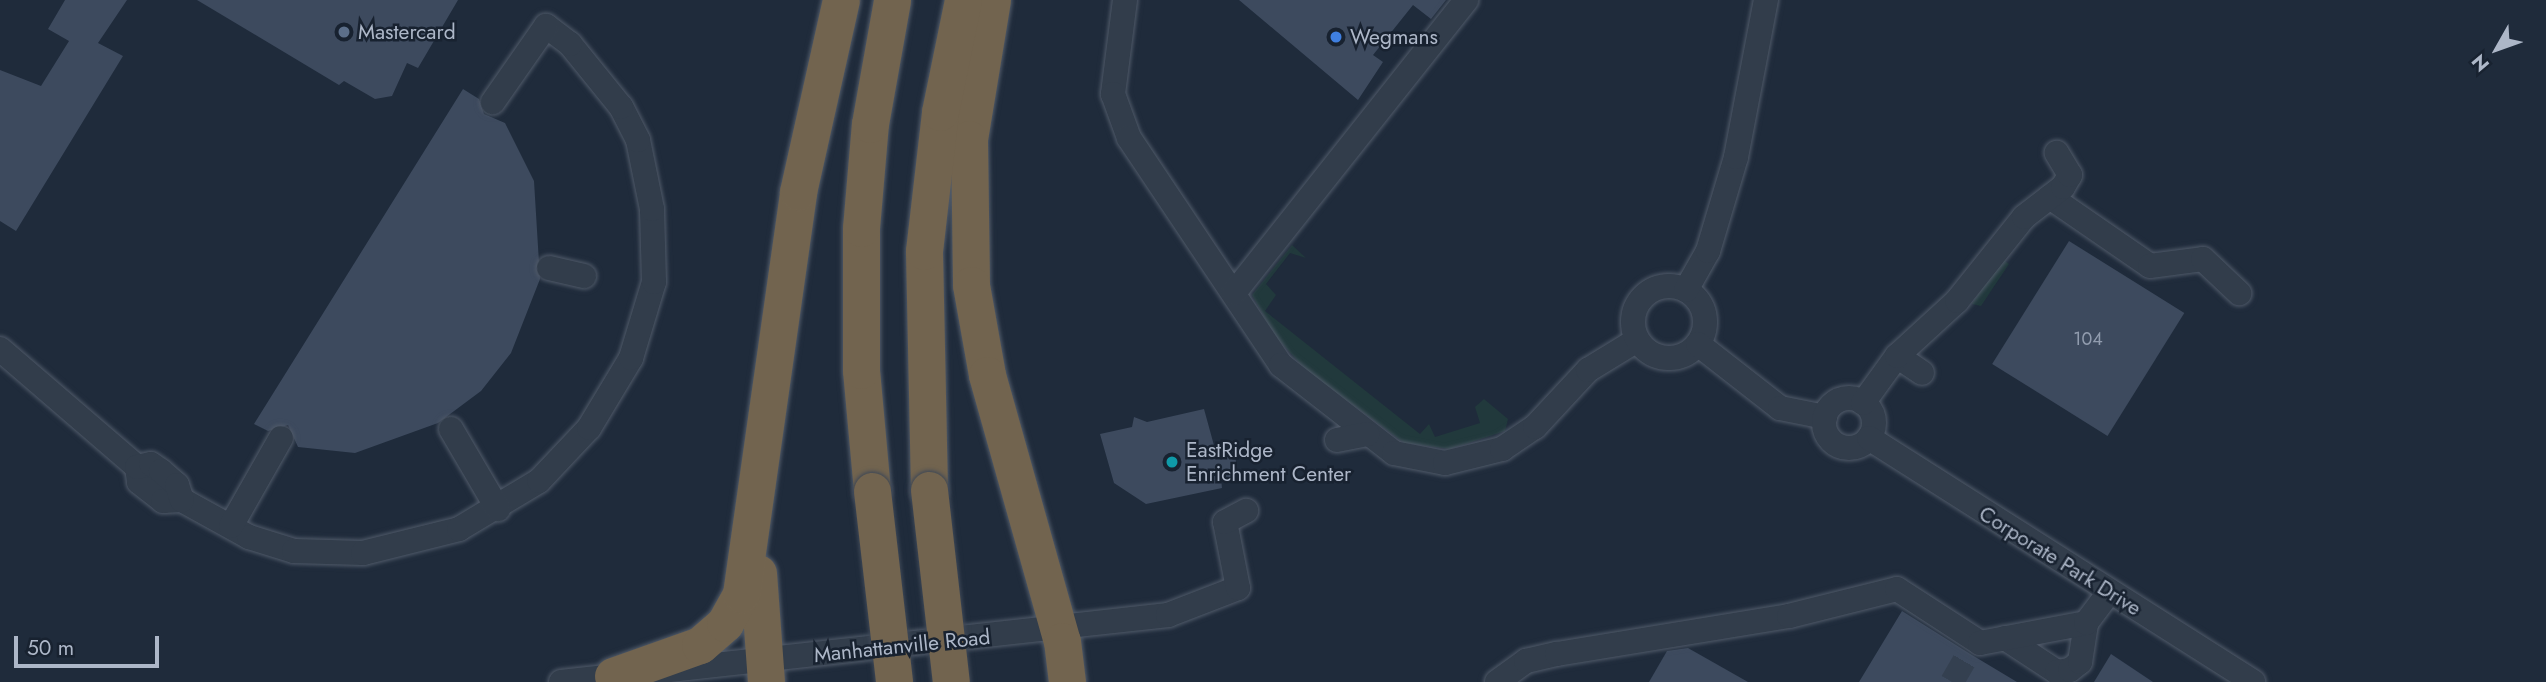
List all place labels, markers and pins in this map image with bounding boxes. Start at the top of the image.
place label: Mastercard [358,19,456,45]
marker: Mastercard [336,24,352,40]
place label: Wegmans [1350,24,1438,50]
marker: Wegmans [1328,29,1344,45]
place label: EastRidge Enrichment Center [1186,437,1351,487]
marker: EastRidge Enrichment Center [1164,454,1180,470]

